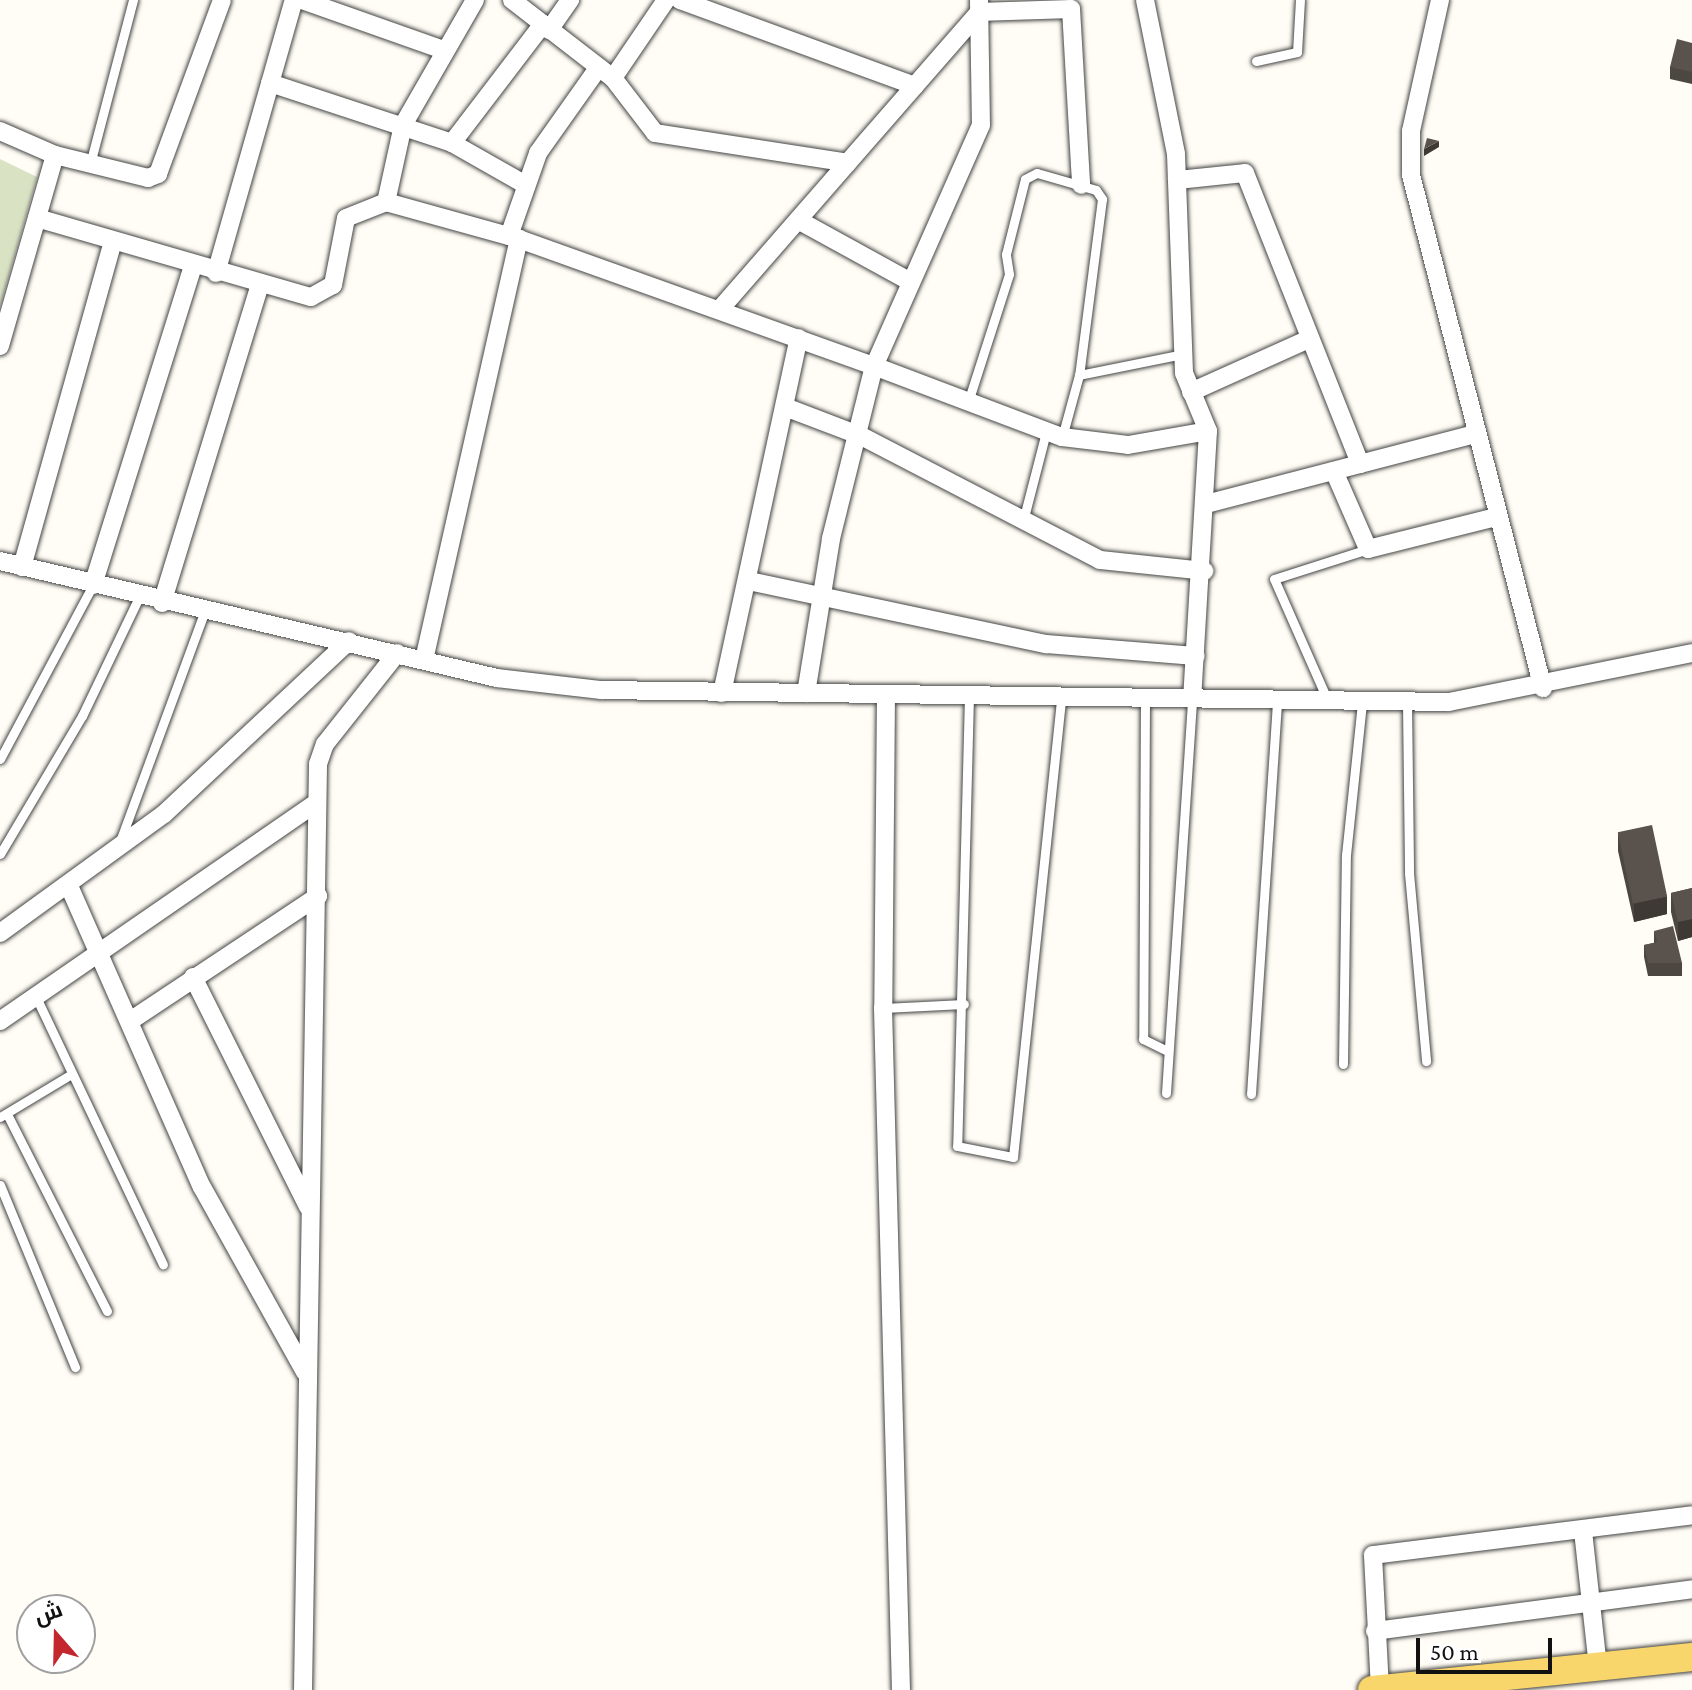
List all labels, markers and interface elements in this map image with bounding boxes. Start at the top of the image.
north arrow [16,1594,96,1674]
text: ش [31,1596,66,1629]
scale bar [1420,1622,1556,1672]
text: 50 m [1430,1638,1479,1665]

